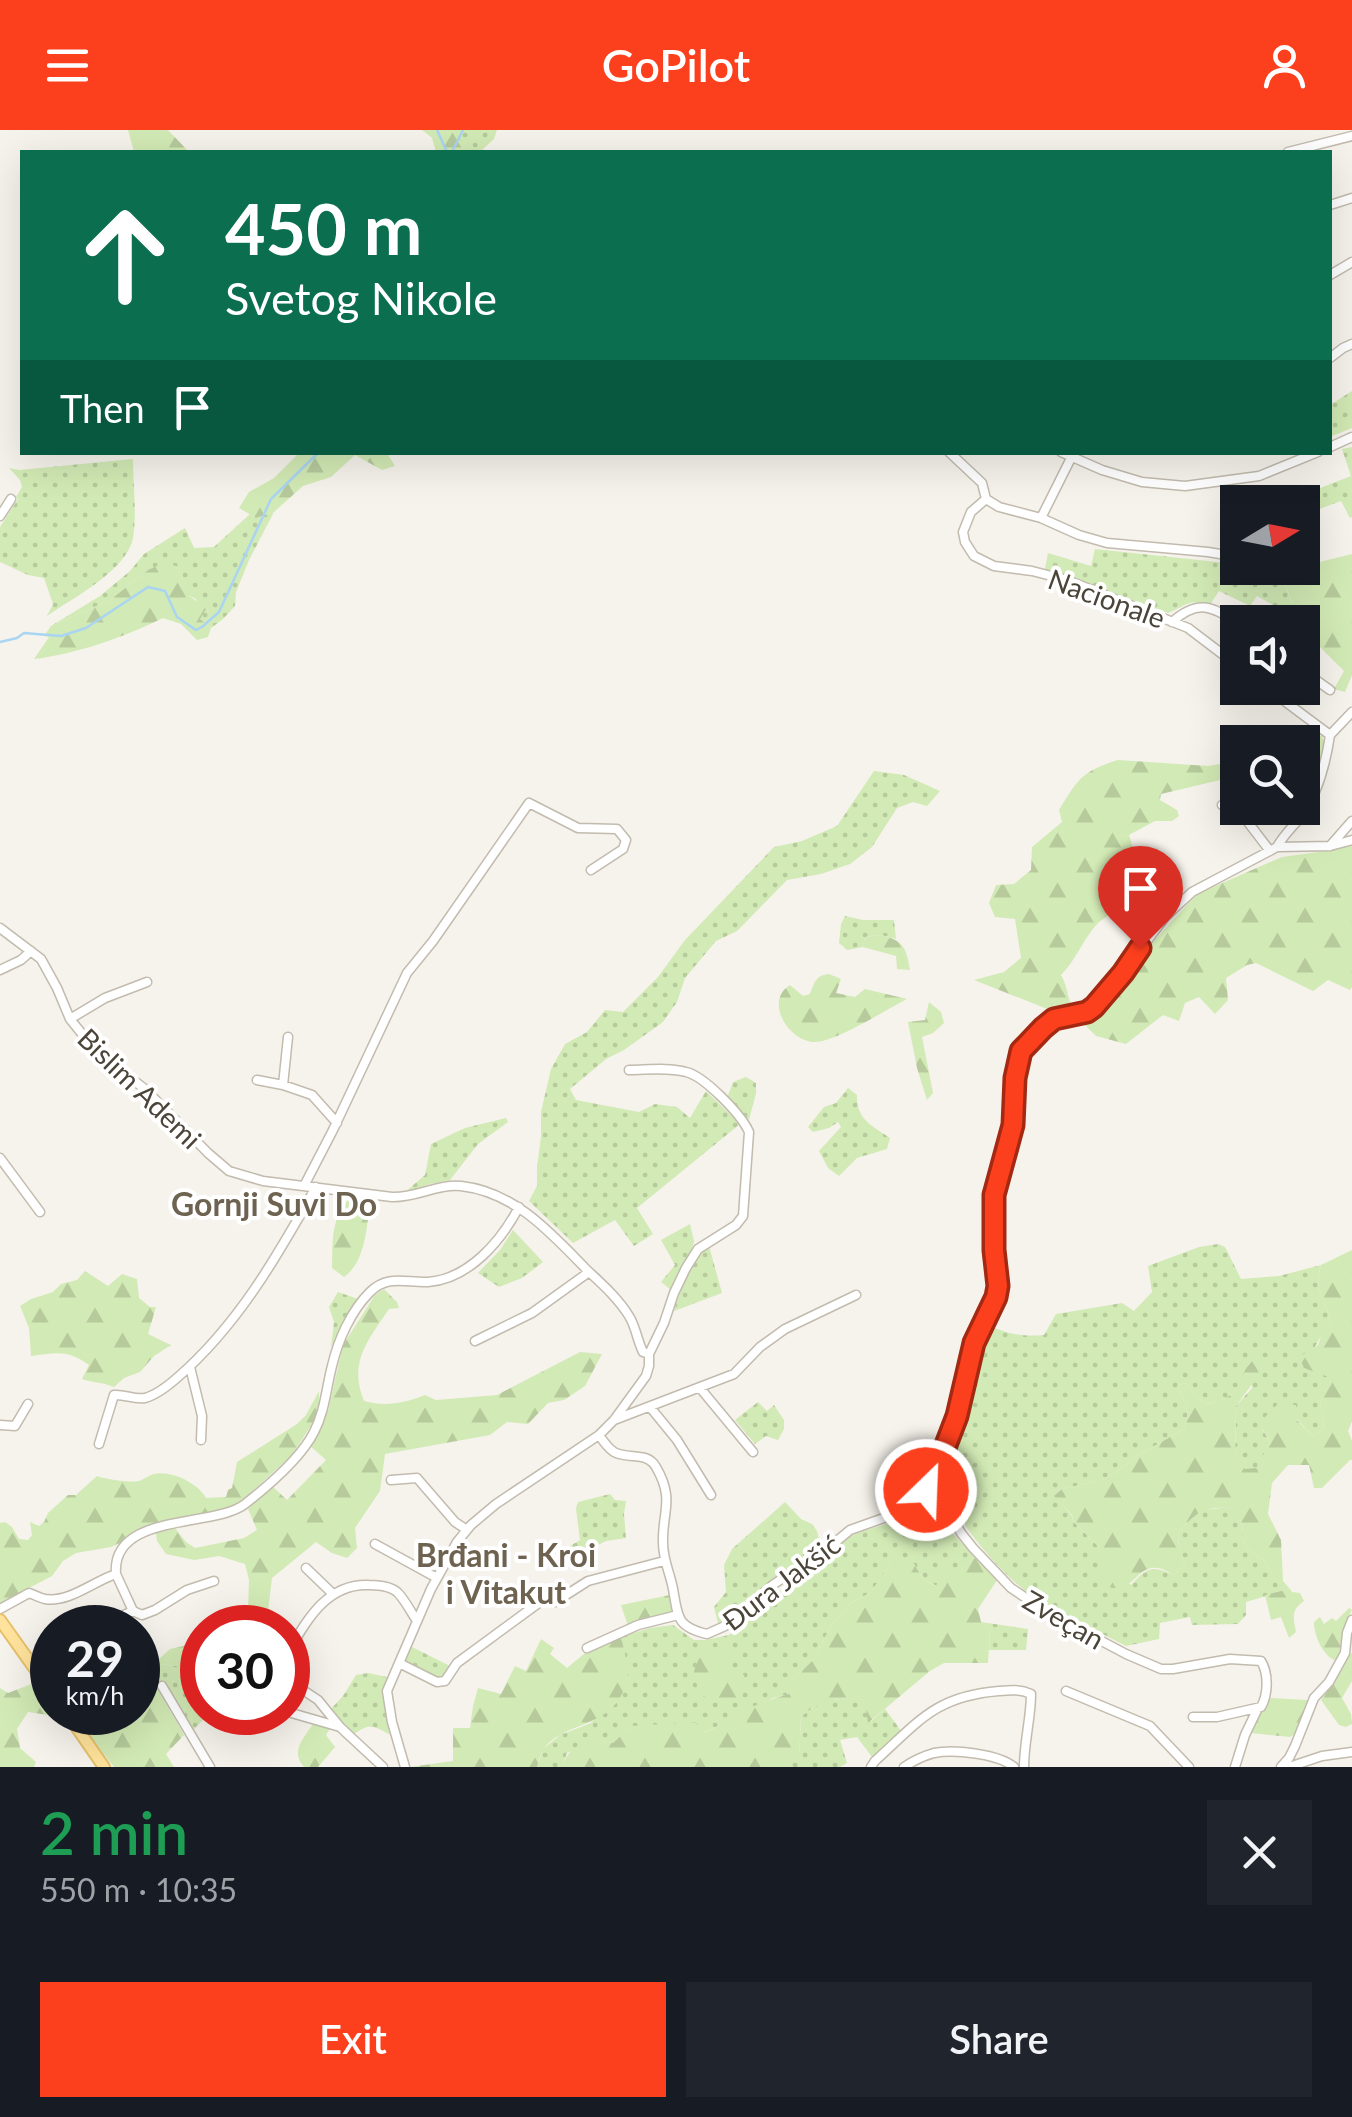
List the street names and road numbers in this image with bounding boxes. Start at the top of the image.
street label: Nacionale [1044,561,1170,635]
street label: Bislim Ademi [71,1021,209,1155]
street label: Ðura Jakšić [715,1527,847,1637]
street label: Zveçan [1017,1582,1111,1656]

